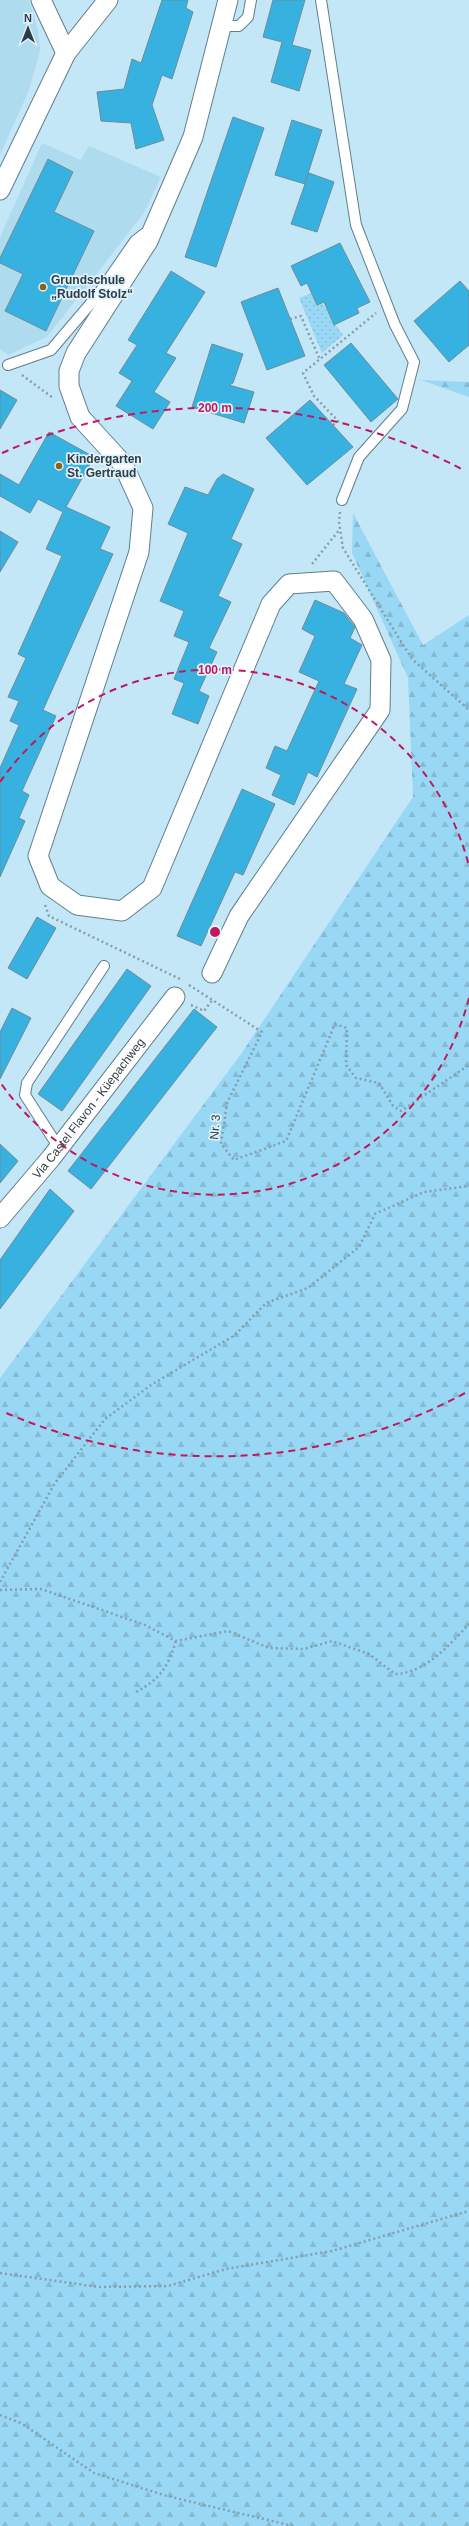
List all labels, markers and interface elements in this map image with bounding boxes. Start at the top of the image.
north arrow [8,8,48,48]
text: N [24,12,32,24]
place label: Grundschule „Rudolf Stolz“ [51,273,133,301]
marker: Grundschule „Rudolf Stolz“ [38,282,48,292]
text: 200 m [198,401,232,415]
place label: Kindergarten St. Gertraud [67,452,142,480]
marker: Kindergarten St. Gertraud [54,461,64,471]
text: 100 m [198,663,232,677]
centre of rings [208,925,222,939]
street label: Via Castel Flavon - Küepachweg [30,1035,148,1181]
street label: Nr. 3 [207,1113,223,1140]

